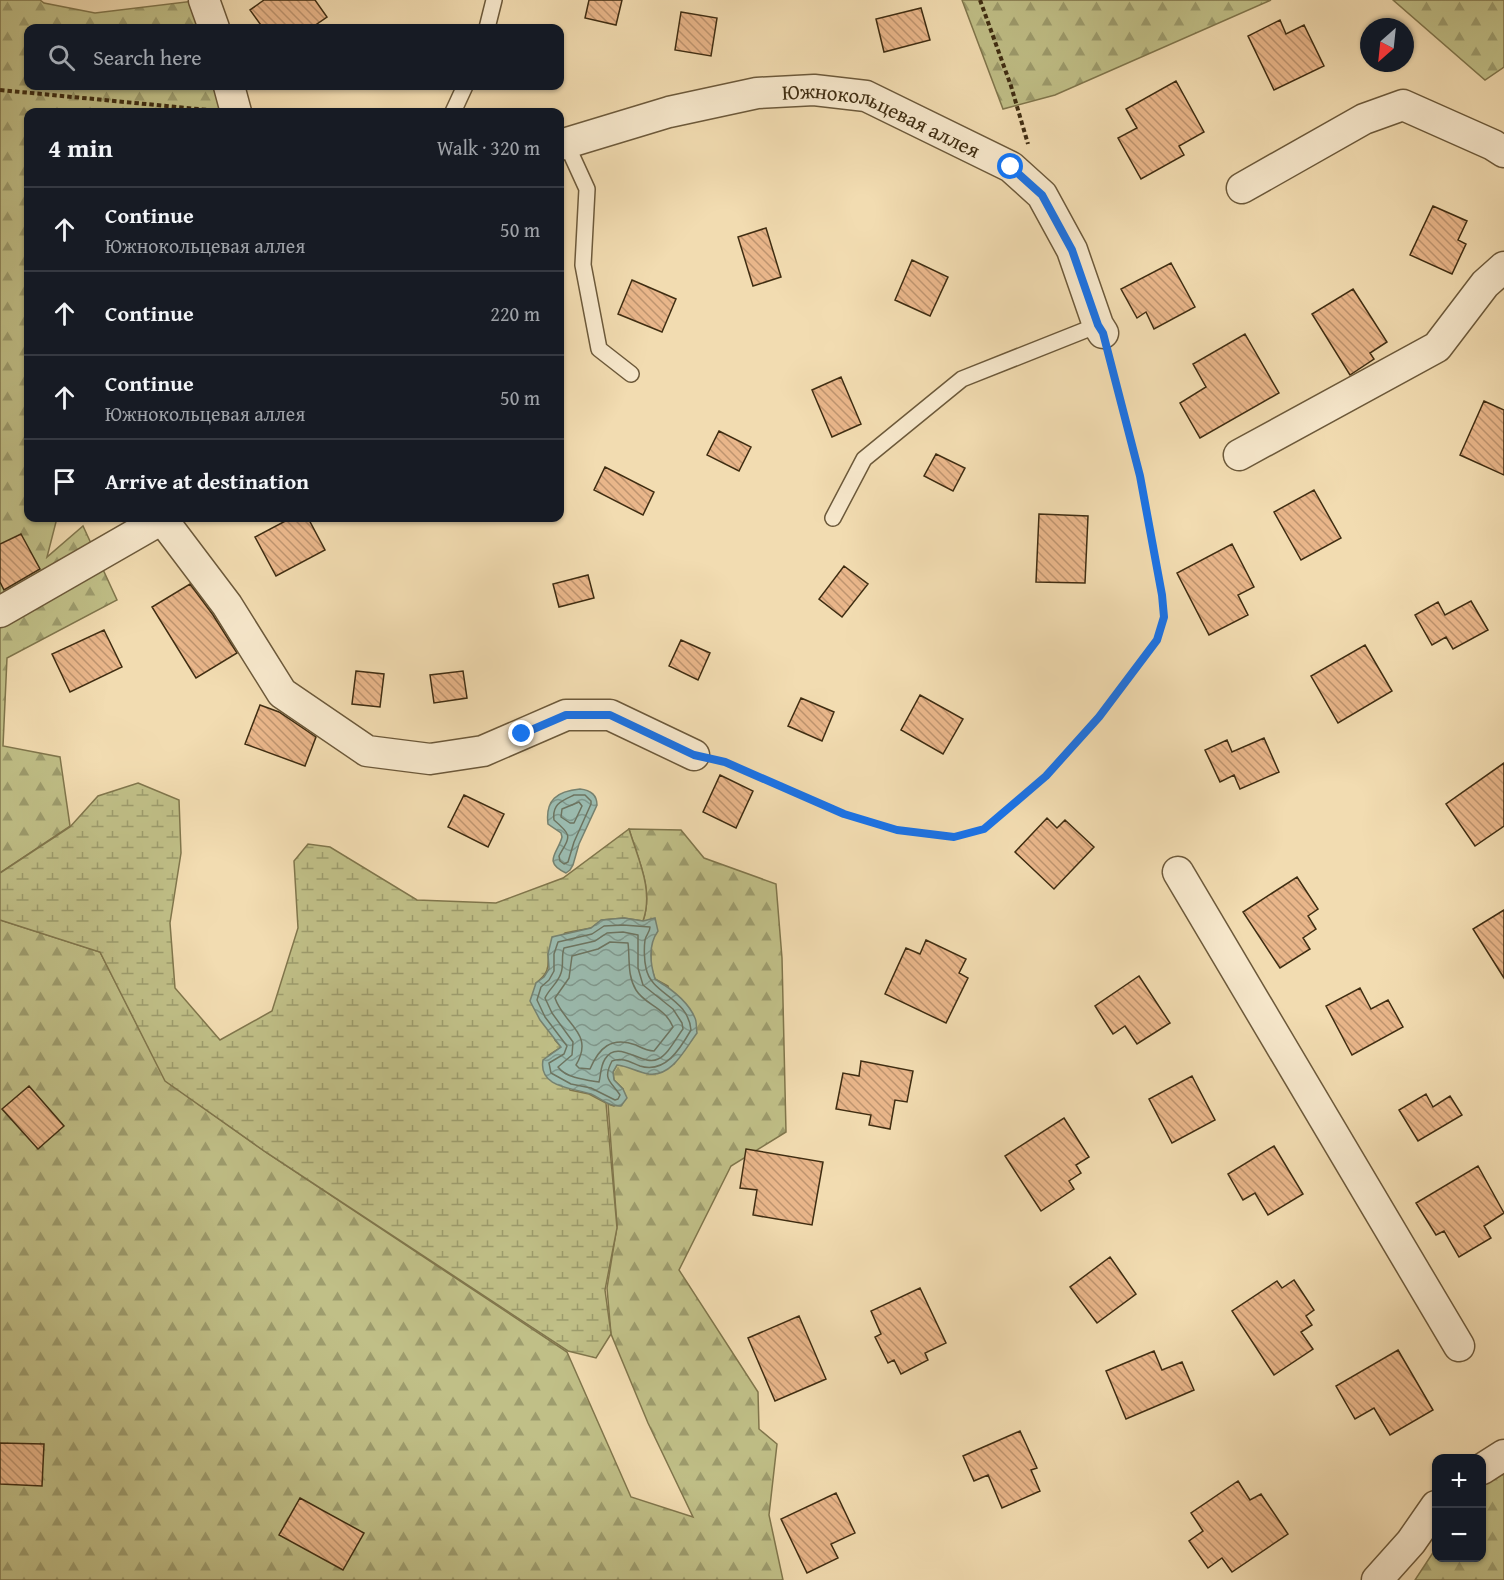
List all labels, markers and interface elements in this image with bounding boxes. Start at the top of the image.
north arrow [1360,18,1414,72]
search box [24,24,564,90]
icon: search [45,41,78,74]
text: Search here [93,41,202,73]
street label: Южнокольцевая аллея [781,74,986,165]
text: 4 min [48,128,113,167]
text: Walk · 320 m [437,133,540,162]
route start [997,153,1023,179]
text: Continue [105,199,194,231]
icon: ahead [48,213,81,246]
text: 50 m [500,215,540,244]
text: Южнокольцевая аллея [105,231,305,260]
icon: ahead [48,297,81,330]
text: Continue [105,297,194,329]
text: 220 m [490,299,540,328]
text: Continue [105,367,194,399]
icon: ahead [48,381,81,414]
text: 50 m [500,383,540,412]
text: Южнокольцевая аллея [105,399,305,428]
icon: arrive [48,465,81,498]
text: Arrive at destination [105,465,309,497]
route end [508,720,534,746]
map controls [1432,1454,1486,1562]
button: + [1432,1454,1486,1508]
button: − [1432,1508,1486,1562]

